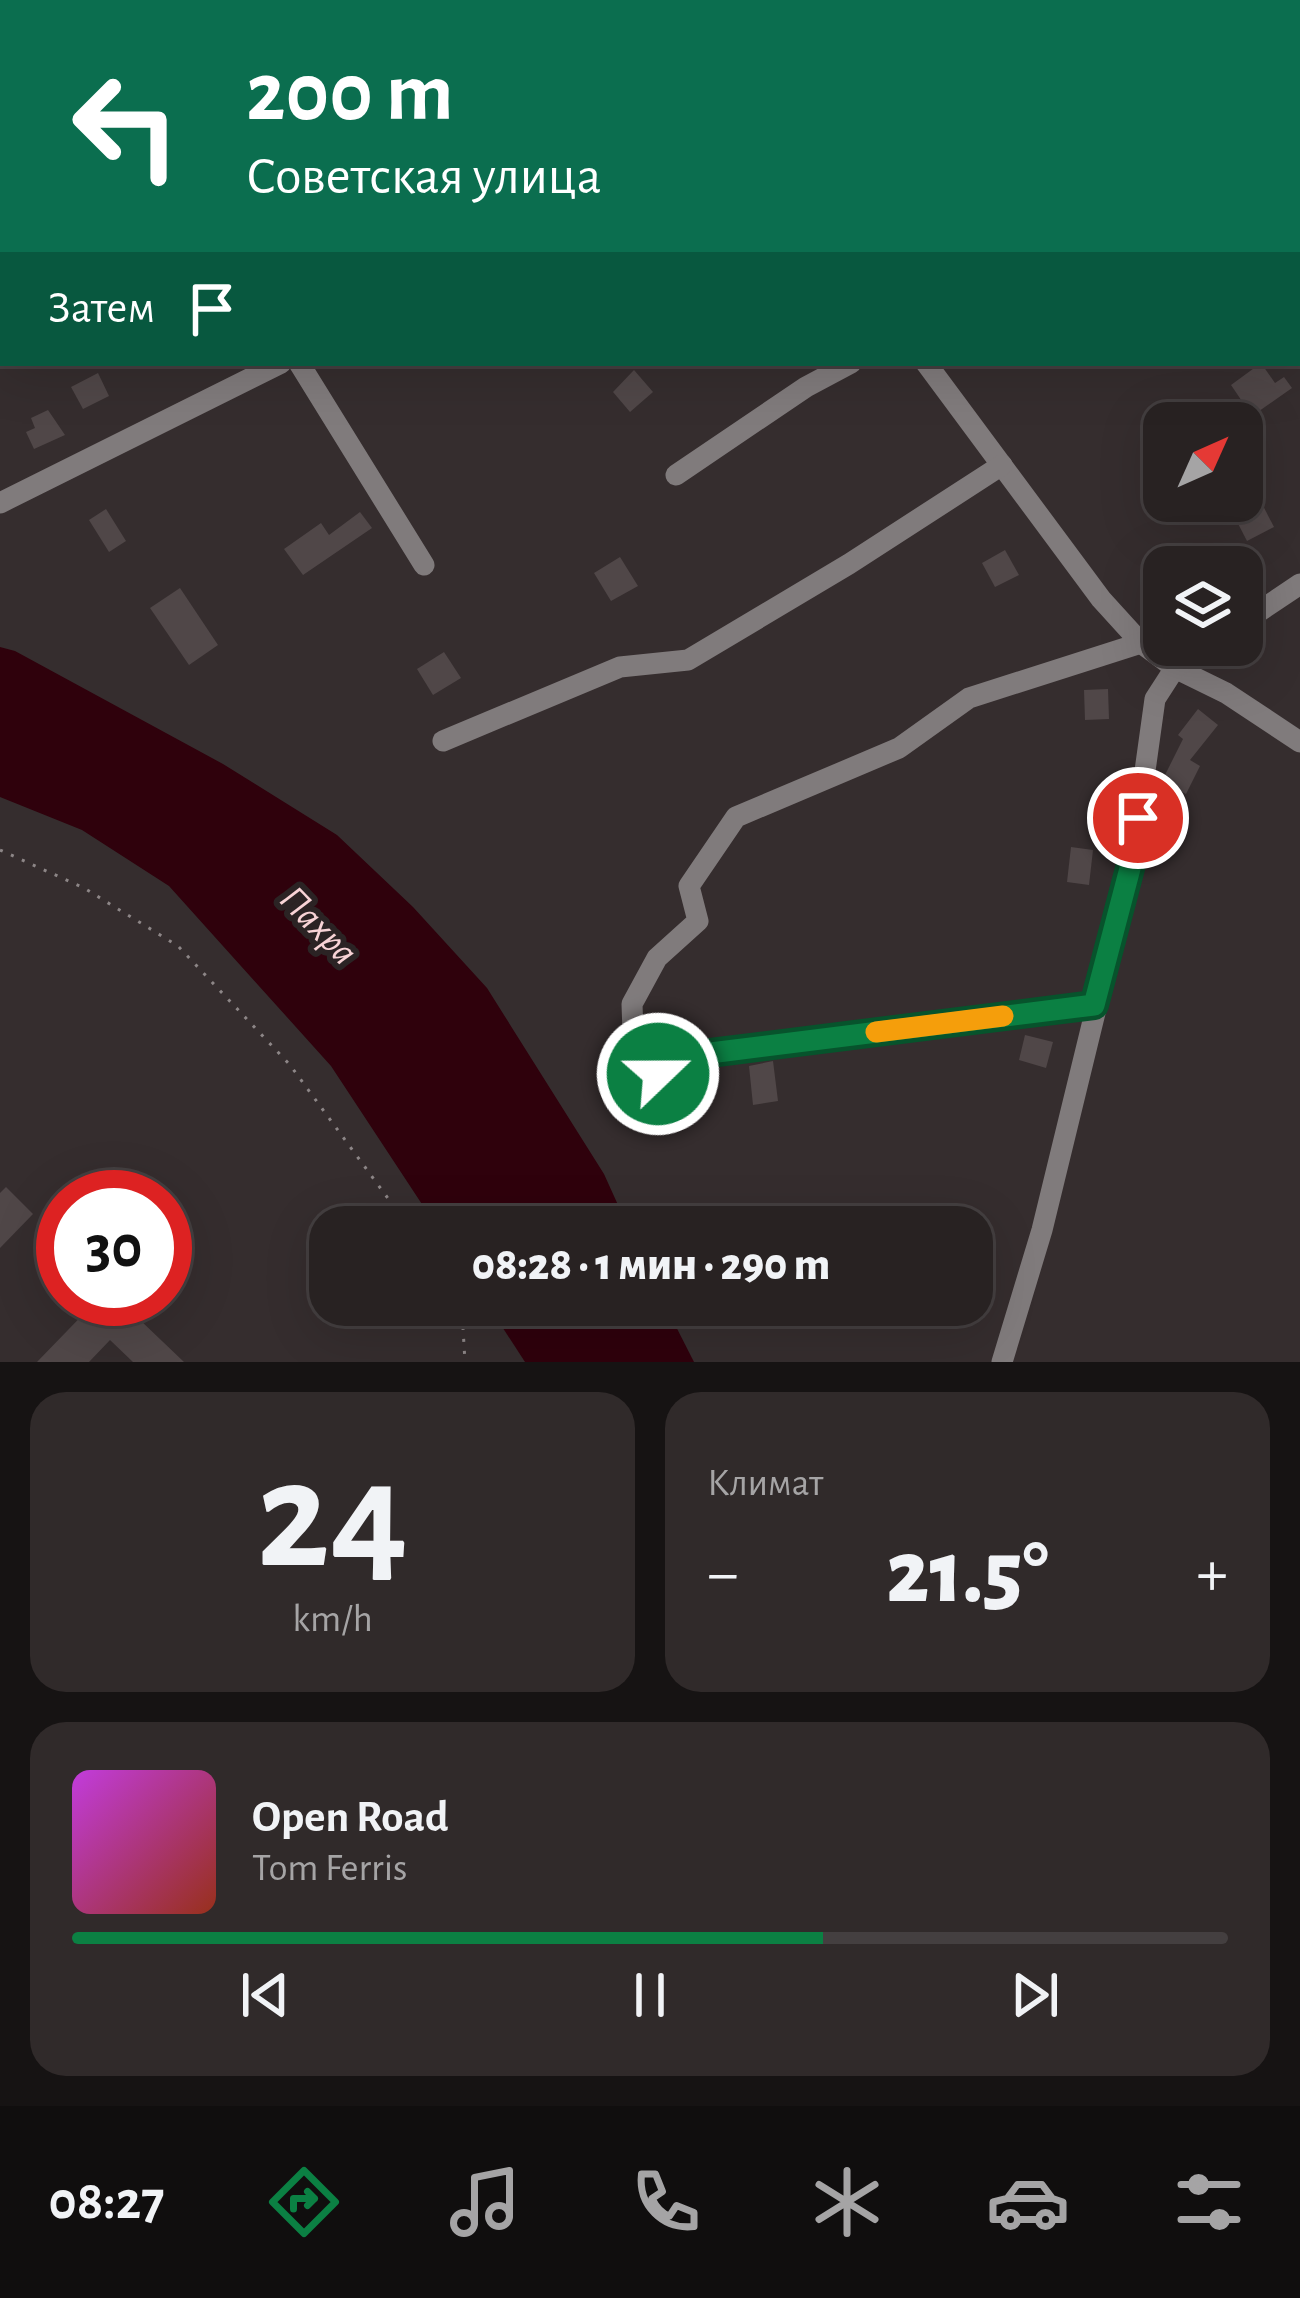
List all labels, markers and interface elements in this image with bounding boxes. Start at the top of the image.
icon: left [48,48,204,204]
text: 200 m [246,52,454,136]
text: Советская улица [246,150,601,204]
icon: arrive [179,276,245,342]
text: Затем [48,286,155,331]
north arrow [1143,402,1263,522]
map controls [1143,402,1263,666]
button: layers [1143,546,1263,666]
pin [1087,767,1189,869]
icon: arrive [1105,785,1171,851]
water label: Пахра [272,879,364,973]
position arrow [595,1011,721,1137]
speed limit sign: 30 [36,1170,192,1326]
text: 08:28 · 1 мин · 290 m [472,1243,830,1288]
text: 24 [257,1440,408,1596]
text: Климат [707,1464,823,1503]
text: 21.5° [886,1529,1049,1619]
text: − [707,1541,739,1607]
text: + [1196,1541,1228,1607]
text: km/h [292,1600,373,1639]
text: Open Road [252,1795,449,1840]
text: Tom Ferris [252,1849,408,1888]
icon: previous [232,1962,298,2028]
icon: pause [617,1962,683,2028]
icon: next [1002,1962,1068,2028]
icon: directions [262,2160,346,2244]
icon: music [443,2160,527,2244]
icon: phone [624,2160,708,2244]
icon: climate [805,2160,889,2244]
icon: car [986,2160,1070,2244]
icon: filters [1167,2160,1251,2244]
text: 08:27 [49,2175,164,2229]

